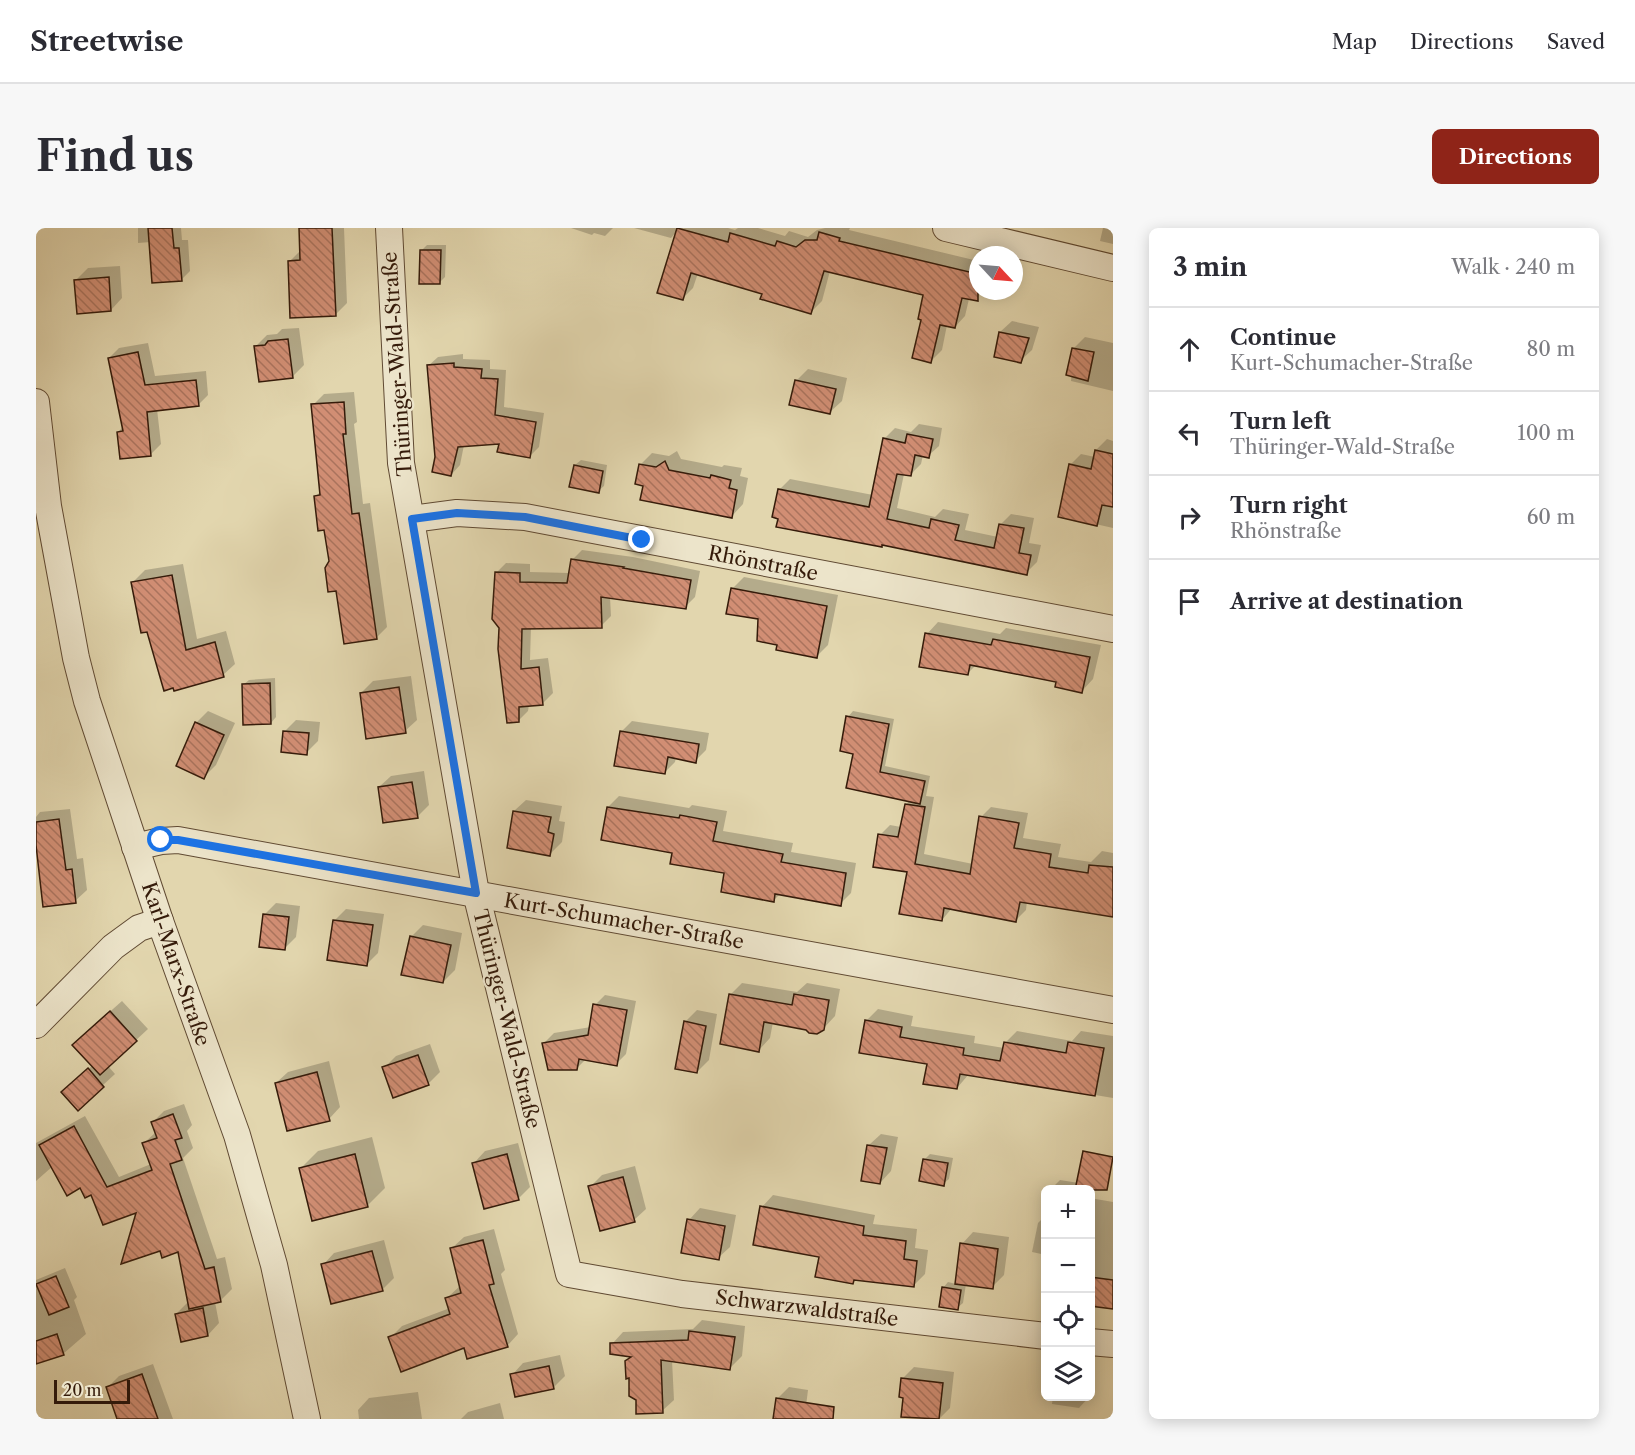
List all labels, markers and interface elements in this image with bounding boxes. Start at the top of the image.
text: Streetwise [30,24,184,58]
text: Map [1332,29,1377,54]
text: Directions [1410,29,1514,54]
text: Saved [1547,29,1605,54]
button: Directions [1432,129,1599,184]
text: Find us [36,130,194,182]
north arrow [969,246,1023,300]
street label: Thüringer-Wald-Straße [377,251,417,477]
text: 3 min [1173,251,1247,283]
text: Walk · 240 m [1451,255,1575,279]
text: Continue [1230,324,1336,351]
icon: ahead [1173,333,1206,366]
text: 80 m [1527,337,1575,361]
text: Kurt-Schumacher-Straße [1230,351,1473,375]
text: Turn left [1230,408,1331,435]
icon: left [1173,417,1206,450]
text: 100 m [1517,421,1575,445]
text: Thüringer-Wald-Straße [1230,435,1455,459]
text: Turn right [1230,492,1348,519]
icon: right [1173,501,1206,534]
text: 60 m [1527,505,1575,529]
text: Rhönstraße [1230,519,1342,543]
route end [628,526,654,552]
street label: Rhönstraße [706,541,820,585]
icon: arrive [1173,585,1206,618]
text: Arrive at destination [1230,588,1463,615]
route start [147,826,173,852]
street label: Karl-Marx-Straße [137,879,215,1049]
street label: Kurt-Schumacher-Straße [502,888,746,954]
street label: Thüringer-Wald-Straße [468,907,546,1131]
map controls [1041,1185,1095,1401]
button: + [1041,1185,1095,1239]
button: − [1041,1239,1095,1293]
street label: Schwarzwaldstraße [714,1285,900,1331]
button: locate [1041,1293,1095,1347]
button: layers [1041,1347,1095,1401]
scale bar [54,1377,130,1404]
text: 20 m [63,1380,102,1400]

